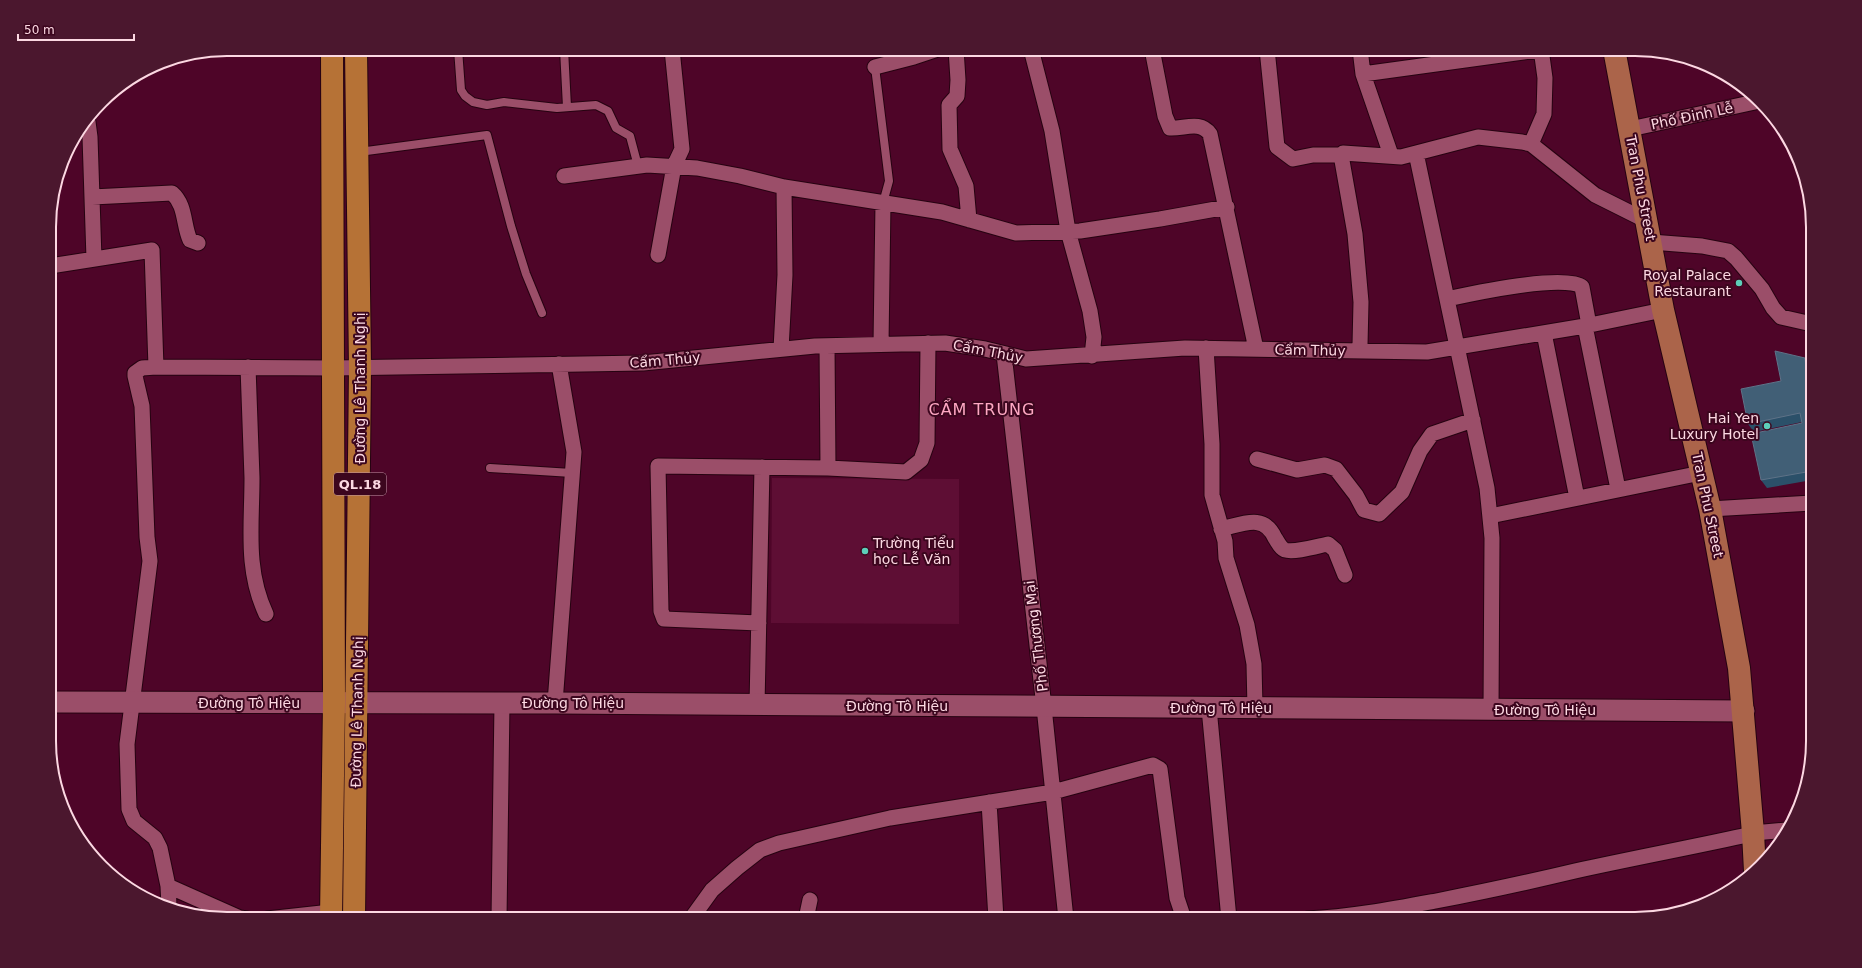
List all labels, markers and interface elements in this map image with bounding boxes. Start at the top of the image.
scale bar [18,16,134,42]
text: 50 m [24,23,55,37]
street label: Phố Đinh Lễ [1649,99,1735,133]
street label: Tran Phu Street [1623,133,1659,243]
place label: Royal Palace Restaurant [1643,267,1731,299]
marker: Royal Palace Restaurant [1734,278,1744,288]
street label: Đường Lê Thanh Nghị [352,312,368,464]
street label: Cẩm Thủy [952,336,1024,366]
street label: Cẩm Thủy [1274,341,1346,359]
street label: Cẩm Thủy [629,349,701,371]
district label: CẨM TRUNG [929,398,1035,419]
place label: Hai Yen Luxury Hotel [1670,410,1759,442]
marker: Hai Yen Luxury Hotel [1762,421,1772,431]
street label: Tran Phu Street [1689,450,1727,560]
road number: QL.18 [334,473,386,495]
place label: Trường Tiểu học Lễ Văn [872,535,954,567]
marker: Trường Tiểu học Lễ Văn [860,546,870,556]
street label: Phố Thương Mại [1021,579,1051,693]
street label: Đường Lê Thanh Nghị [348,636,366,788]
street label: Đường Tô Hiệu [198,695,300,711]
street label: Đường Tô Hiệu [522,695,624,711]
street label: Đường Tô Hiệu [846,698,948,714]
street label: Đường Tô Hiệu [1170,700,1272,716]
street label: Đường Tô Hiệu [1494,702,1596,718]

